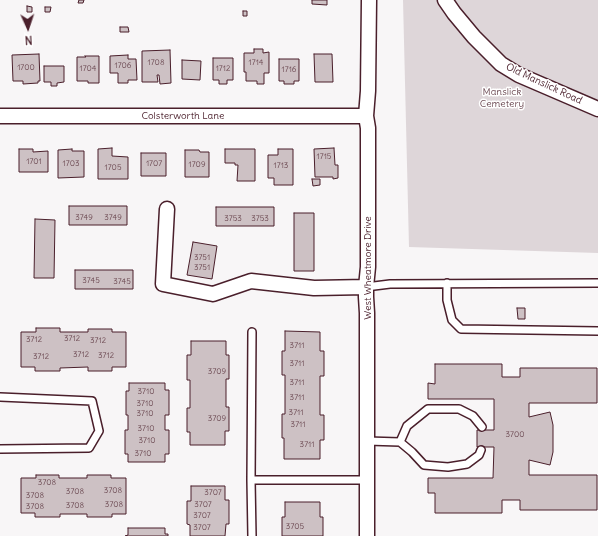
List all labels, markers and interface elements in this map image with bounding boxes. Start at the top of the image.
north arrow [8,8,48,48]
text: N [24,33,33,47]
house number: 1708 [148,58,164,68]
house number: 1714 [249,58,263,68]
house number: 1706 [115,61,131,71]
street label: Old Manslick Road [504,61,584,107]
house number: 1700 [17,63,35,73]
house number: 1704 [80,64,96,74]
house number: 1712 [216,64,230,74]
house number: 1716 [282,65,296,75]
park label: Manslick Cemetery [480,86,524,110]
street label: Colsterworth Lane [142,110,224,122]
house number: 1715 [317,152,331,162]
house number: 1701 [26,157,42,167]
house number: 1703 [63,159,79,169]
house number: 1707 [146,159,162,169]
house number: 1709 [189,160,205,170]
house number: 1713 [274,161,288,171]
house number: 1705 [105,163,121,173]
house number: 3749 [75,213,93,223]
house number: 3749 [104,213,122,223]
house number: 3753 [224,214,242,224]
house number: 3753 [251,214,269,224]
street label: West Wheatmore Drive [362,216,374,320]
house number: 3751 [194,253,210,263]
house number: 3751 [194,263,210,273]
house number: 3745 [82,276,100,286]
house number: 3745 [113,277,131,287]
house number: 3712 [64,334,80,344]
house number: 3712 [26,335,42,345]
house number: 3712 [90,336,106,346]
house number: 3711 [290,341,304,351]
house number: 3712 [73,350,89,360]
house number: 3712 [98,351,114,361]
house number: 3712 [33,352,49,362]
house number: 3711 [290,359,304,369]
house number: 3709 [208,367,226,377]
house number: 3711 [290,378,304,388]
house number: 3710 [138,387,154,397]
house number: 3711 [290,393,304,403]
house number: 3710 [137,399,153,409]
house number: 3711 [289,408,303,418]
house number: 3710 [137,409,153,419]
house number: 3709 [208,414,226,424]
house number: 3711 [291,420,305,430]
house number: 3710 [138,424,154,434]
house number: 3700 [506,430,524,440]
house number: 3710 [139,436,155,446]
house number: 3711 [300,440,314,450]
house number: 3710 [135,449,151,459]
house number: 3708 [38,478,56,488]
house number: 3708 [104,486,122,496]
house number: 3708 [66,487,84,497]
house number: 3707 [204,488,222,498]
house number: 3708 [26,491,44,501]
house number: 3708 [105,500,123,510]
house number: 3707 [194,500,212,510]
house number: 3708 [66,501,84,511]
house number: 3708 [26,502,44,512]
house number: 3707 [193,511,211,521]
house number: 3705 [286,522,304,532]
house number: 3707 [193,523,211,533]

